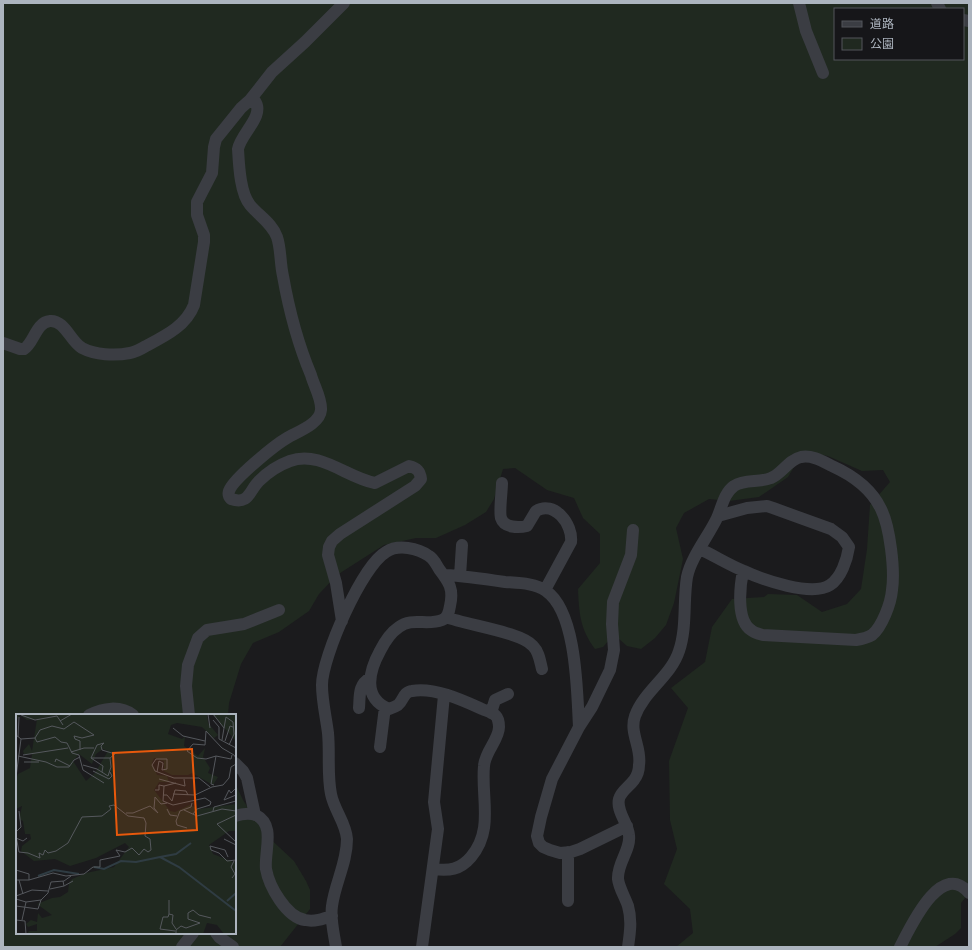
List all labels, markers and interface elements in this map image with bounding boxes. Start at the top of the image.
legend [834,8,964,60]
text: 道路 [870,17,894,31]
text: 公園 [870,37,894,51]
inset map [16,714,236,934]

